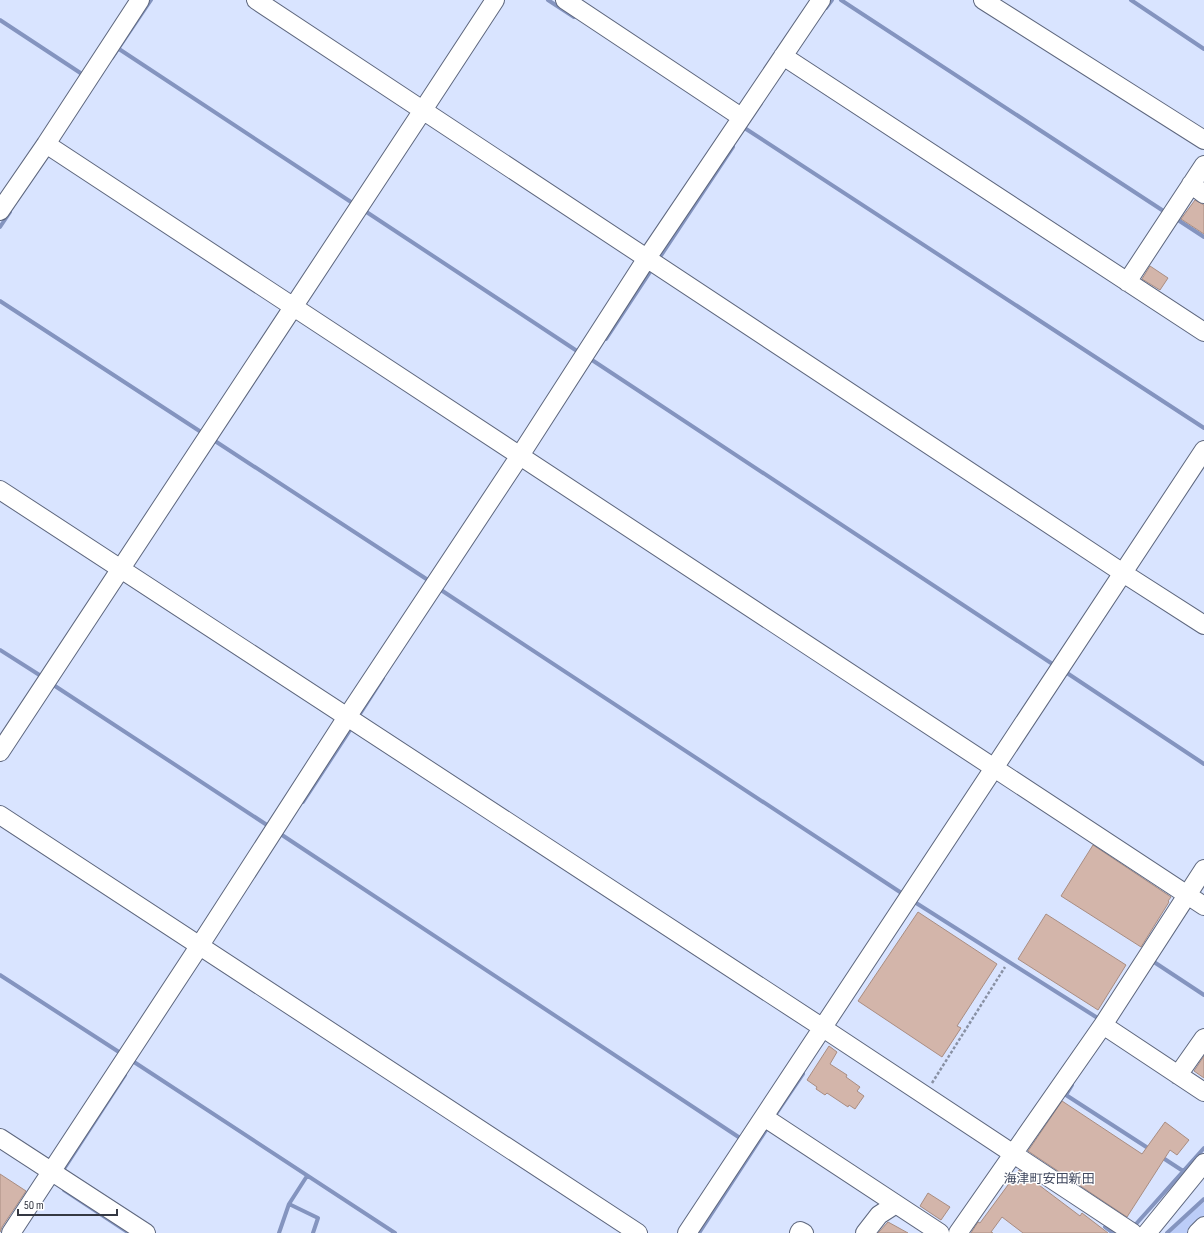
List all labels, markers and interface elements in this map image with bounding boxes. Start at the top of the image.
district label: 海津町安田新田 [1003,1171,1095,1187]
scale bar [18,1191,117,1217]
text: 50 m [24,1198,44,1213]

